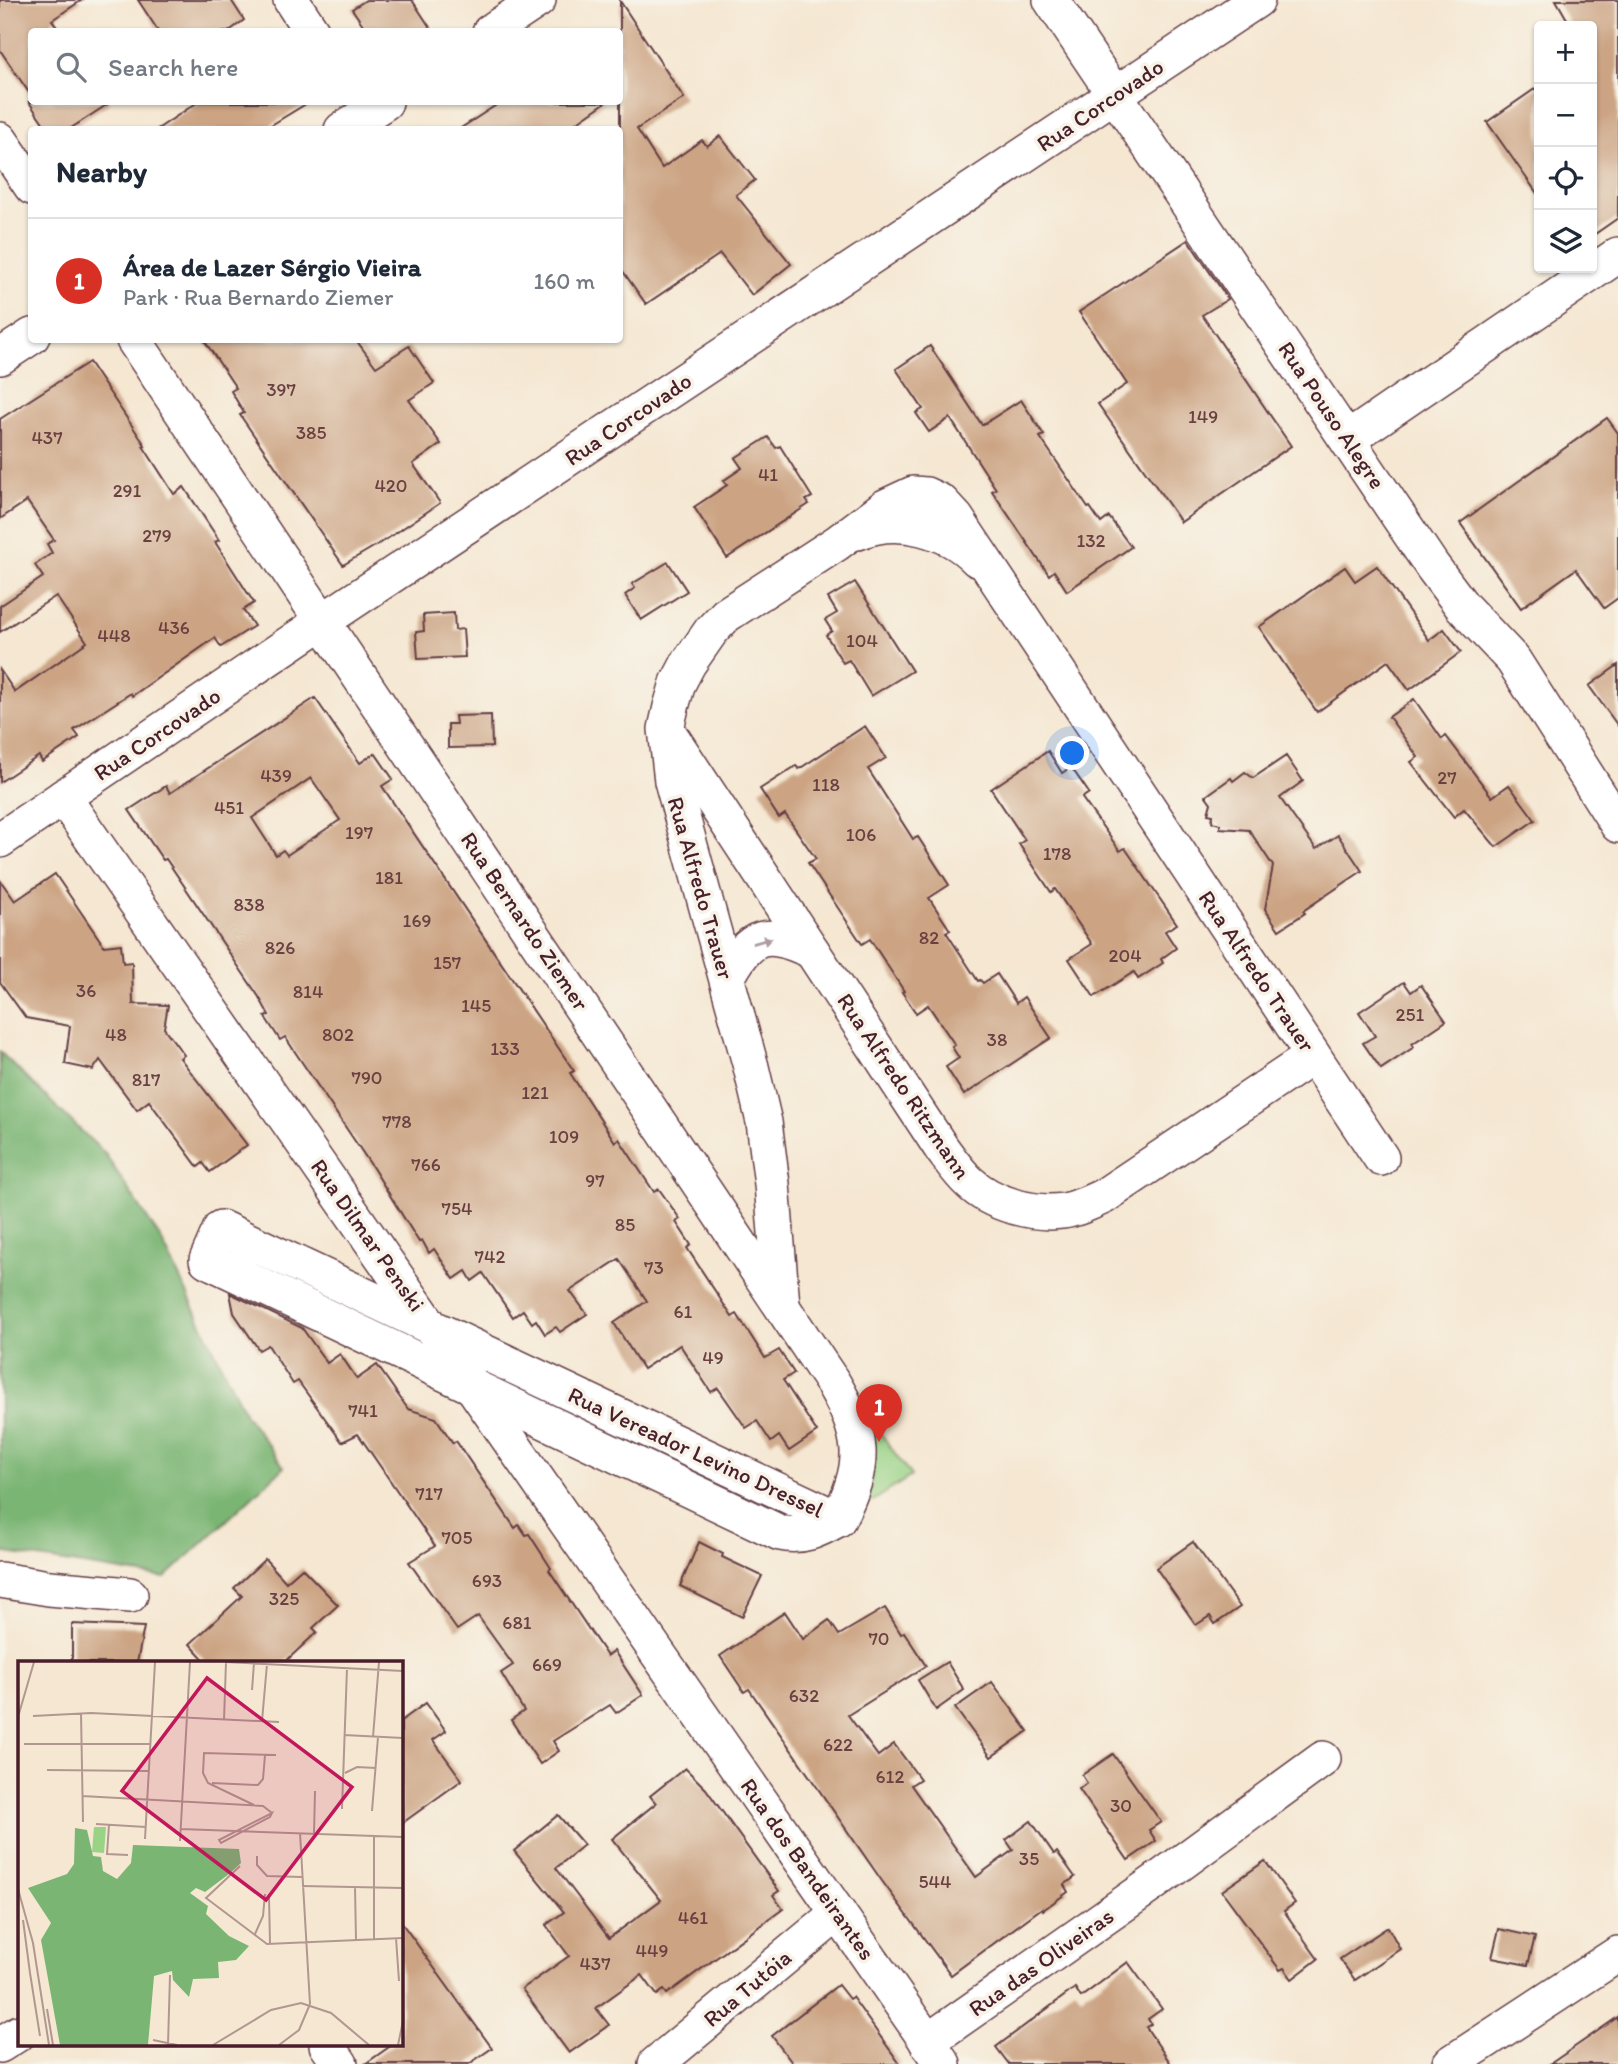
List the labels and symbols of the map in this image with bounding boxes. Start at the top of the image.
street label: Rua Corcovado [1031,52,1169,158]
street label: Rua Pouso Alegre [1272,336,1392,494]
street label: Rua Corcovado [559,366,697,472]
house number: 397 [266,378,296,401]
house number: 149 [1188,405,1218,428]
house number: 385 [296,421,326,444]
house number: 437 [31,426,63,449]
house number: 41 [758,463,778,486]
house number: 420 [374,474,408,497]
house number: 291 [113,479,142,502]
house number: 279 [142,524,172,547]
house number: 132 [1076,529,1106,552]
house number: 436 [158,616,190,639]
house number: 448 [97,624,131,647]
house number: 104 [846,629,878,652]
street label: Rua Corcovado [88,681,226,787]
your location [1055,736,1089,770]
house number: 439 [260,764,292,787]
house number: 27 [1437,766,1457,789]
house number: 118 [812,773,840,796]
street label: Rua Alfredo Trauer [662,793,740,983]
house number: 451 [214,796,244,819]
house number: 197 [345,821,373,844]
house number: 106 [846,823,876,846]
street label: Rua Bernardo Ziemer [455,826,595,1016]
house number: 178 [1043,842,1071,865]
house number: 181 [375,866,403,889]
street label: Rua Alfredo Trauer [1193,885,1321,1057]
house number: 838 [233,893,265,916]
house number: 169 [403,909,431,932]
house number: 82 [919,926,939,949]
house number: 826 [265,936,295,959]
one-way arrow [751,936,772,946]
house number: 204 [1108,944,1142,967]
house number: 157 [433,951,461,974]
house number: 36 [76,979,96,1002]
house number: 814 [293,980,323,1003]
street label: Rua Alfredo Ritzmann [831,988,977,1184]
house number: 145 [461,994,491,1017]
house number: 251 [1396,1003,1425,1026]
house number: 48 [105,1023,127,1046]
house number: 802 [322,1023,354,1046]
house number: 38 [987,1028,1007,1051]
house number: 133 [490,1037,520,1060]
house number: 790 [351,1066,383,1089]
house number: 817 [132,1068,160,1091]
house number: 121 [521,1081,549,1104]
house number: 778 [382,1110,412,1133]
house number: 109 [549,1125,579,1148]
street label: Rua Dilmar Penski [305,1153,431,1317]
house number: 766 [411,1153,441,1176]
house number: 97 [585,1169,605,1192]
house number: 754 [442,1197,472,1220]
house number: 85 [615,1213,635,1236]
house number: 742 [475,1245,505,1268]
house number: 73 [644,1256,664,1279]
house number: 61 [674,1300,693,1323]
house number: 49 [702,1346,724,1369]
street label: Rua Vereador Levino Dressel [564,1380,829,1524]
pin: 1 [856,1384,902,1442]
house number: 741 [348,1399,378,1422]
house number: 717 [415,1482,443,1505]
house number: 705 [441,1526,473,1549]
house number: 693 [472,1569,502,1592]
house number: 325 [269,1587,299,1610]
house number: 681 [502,1611,532,1634]
house number: 70 [868,1627,890,1650]
house number: 669 [532,1653,562,1676]
inset map [18,1661,402,2046]
house number: 632 [789,1684,819,1707]
house number: 622 [823,1733,853,1756]
house number: 612 [876,1765,904,1788]
street label: Rua dos Bandeirantes [735,1773,881,1965]
house number: 30 [1110,1794,1132,1817]
house number: 35 [1019,1847,1039,1870]
house number: 544 [919,1870,951,1893]
street label: Rua das Oliveiras [963,1902,1119,2022]
house number: 461 [678,1906,708,1929]
house number: 449 [636,1939,668,1962]
street label: Rua Tutóia [697,1943,797,2033]
house number: 437 [579,1952,611,1975]

